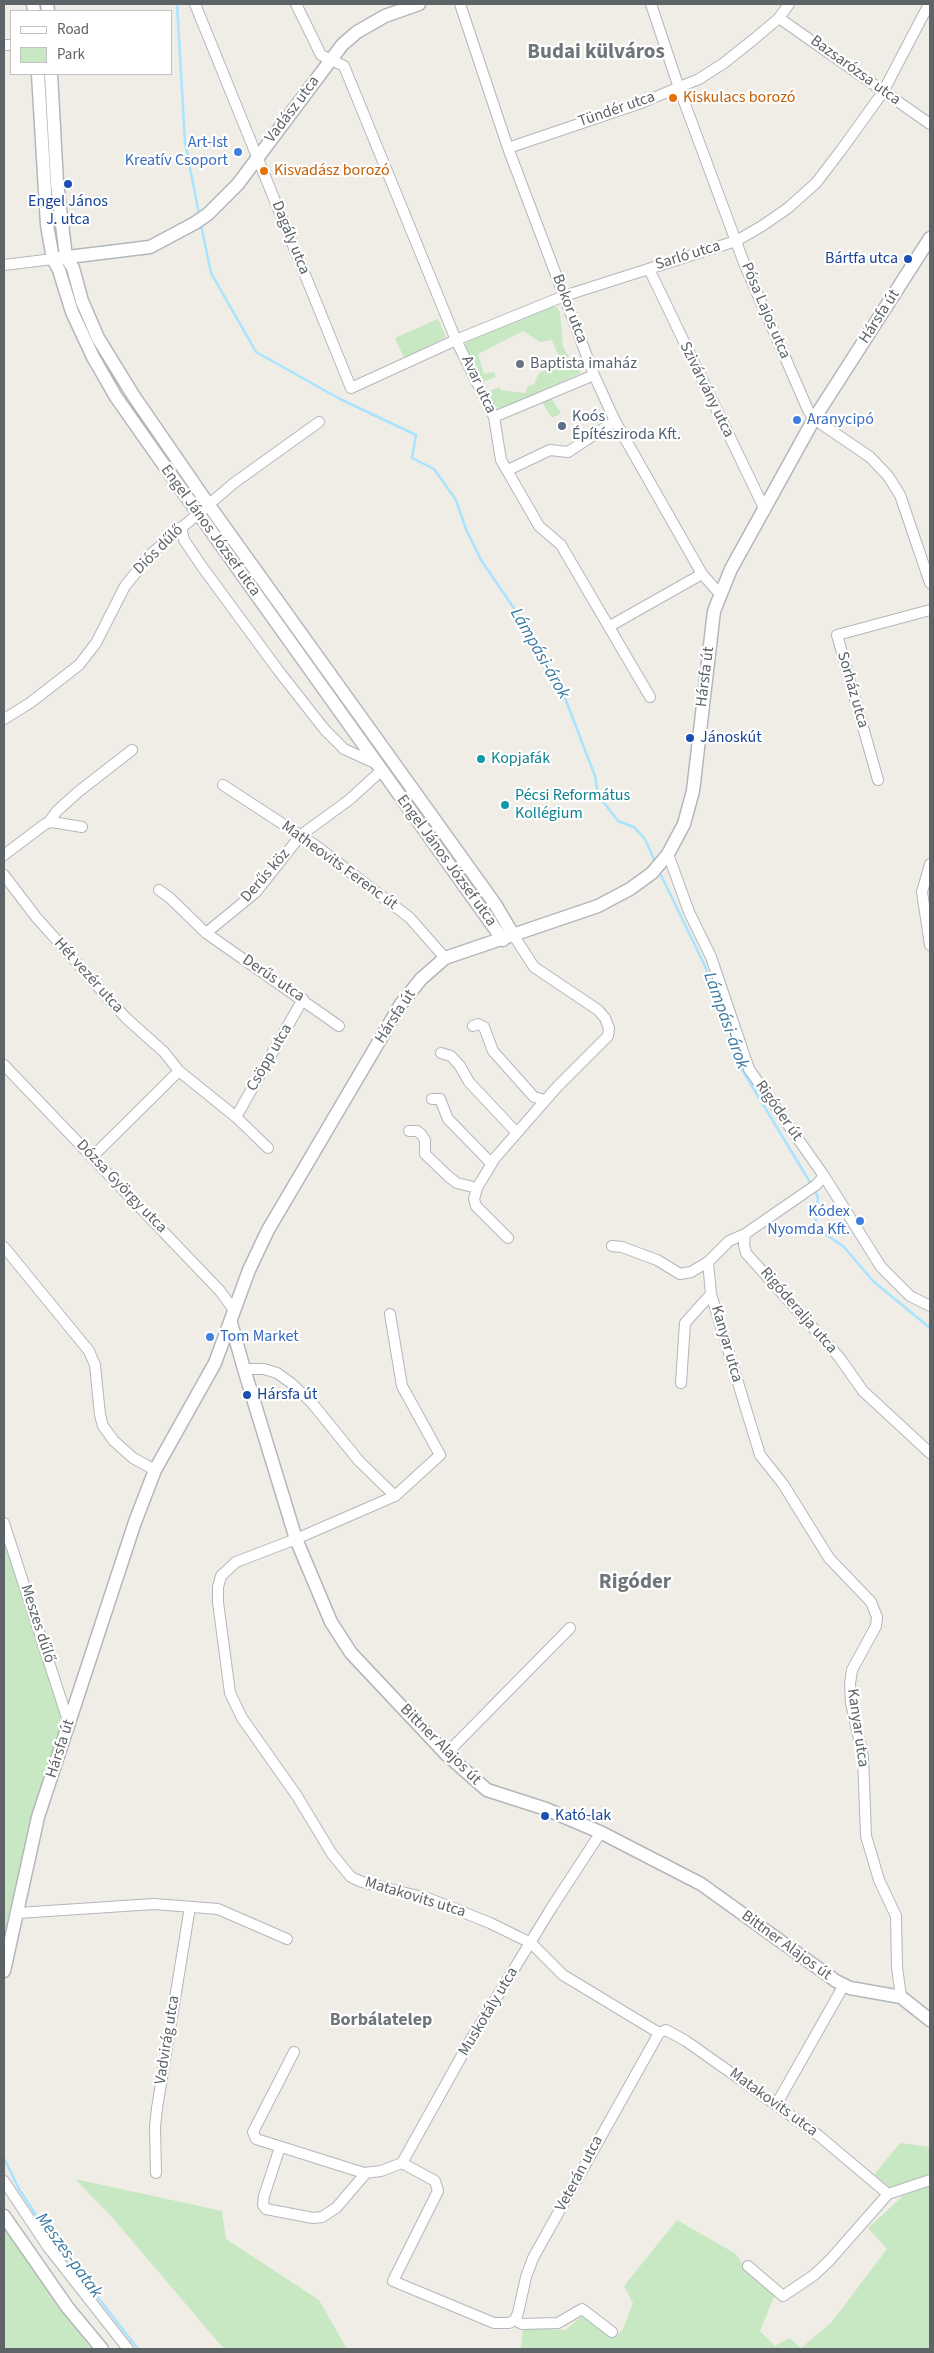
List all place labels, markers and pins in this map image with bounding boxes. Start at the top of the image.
place label: Kiskulacs borozó [683,88,795,108]
marker: Kiskulacs borozó [667,92,679,104]
place label: Art-Ist Kreatív Csoport [125,133,228,171]
marker: Art-Ist Kreatív Csoport [232,146,244,158]
place label: Kisvadász borozó [274,161,390,181]
marker: Kisvadász borozó [258,165,270,177]
marker: Engel János J. utca [62,178,74,190]
place label: Engel János J. utca [28,192,108,230]
place label: Bártfa utca [825,249,898,269]
marker: Bártfa utca [902,253,914,265]
place label: Baptista imaház [530,354,637,374]
marker: Baptista imaház [514,358,526,370]
place label: Koós Építésziroda Kft. [572,407,681,445]
place label: Aranycipó [807,410,874,430]
marker: Aranycipó [791,414,803,426]
marker: Koós Építésziroda Kft. [556,420,568,432]
place label: Jánoskút [700,728,762,748]
marker: Jánoskút [684,732,696,744]
place label: Kopjafák [491,749,550,769]
marker: Kopjafák [475,753,487,765]
place label: Pécsi Református Kollégium [515,786,630,824]
marker: Pécsi Református Kollégium [499,799,511,811]
place label: Kódex Nyomda Kft. [767,1202,850,1240]
marker: Kódex Nyomda Kft. [854,1215,866,1227]
place label: Tom Market [220,1327,299,1347]
marker: Tom Market [204,1331,216,1343]
place label: Hársfa út [257,1385,317,1405]
marker: Hársfa út [241,1389,253,1401]
place label: Kató-lak [555,1806,611,1826]
marker: Kató-lak [539,1810,551,1822]

